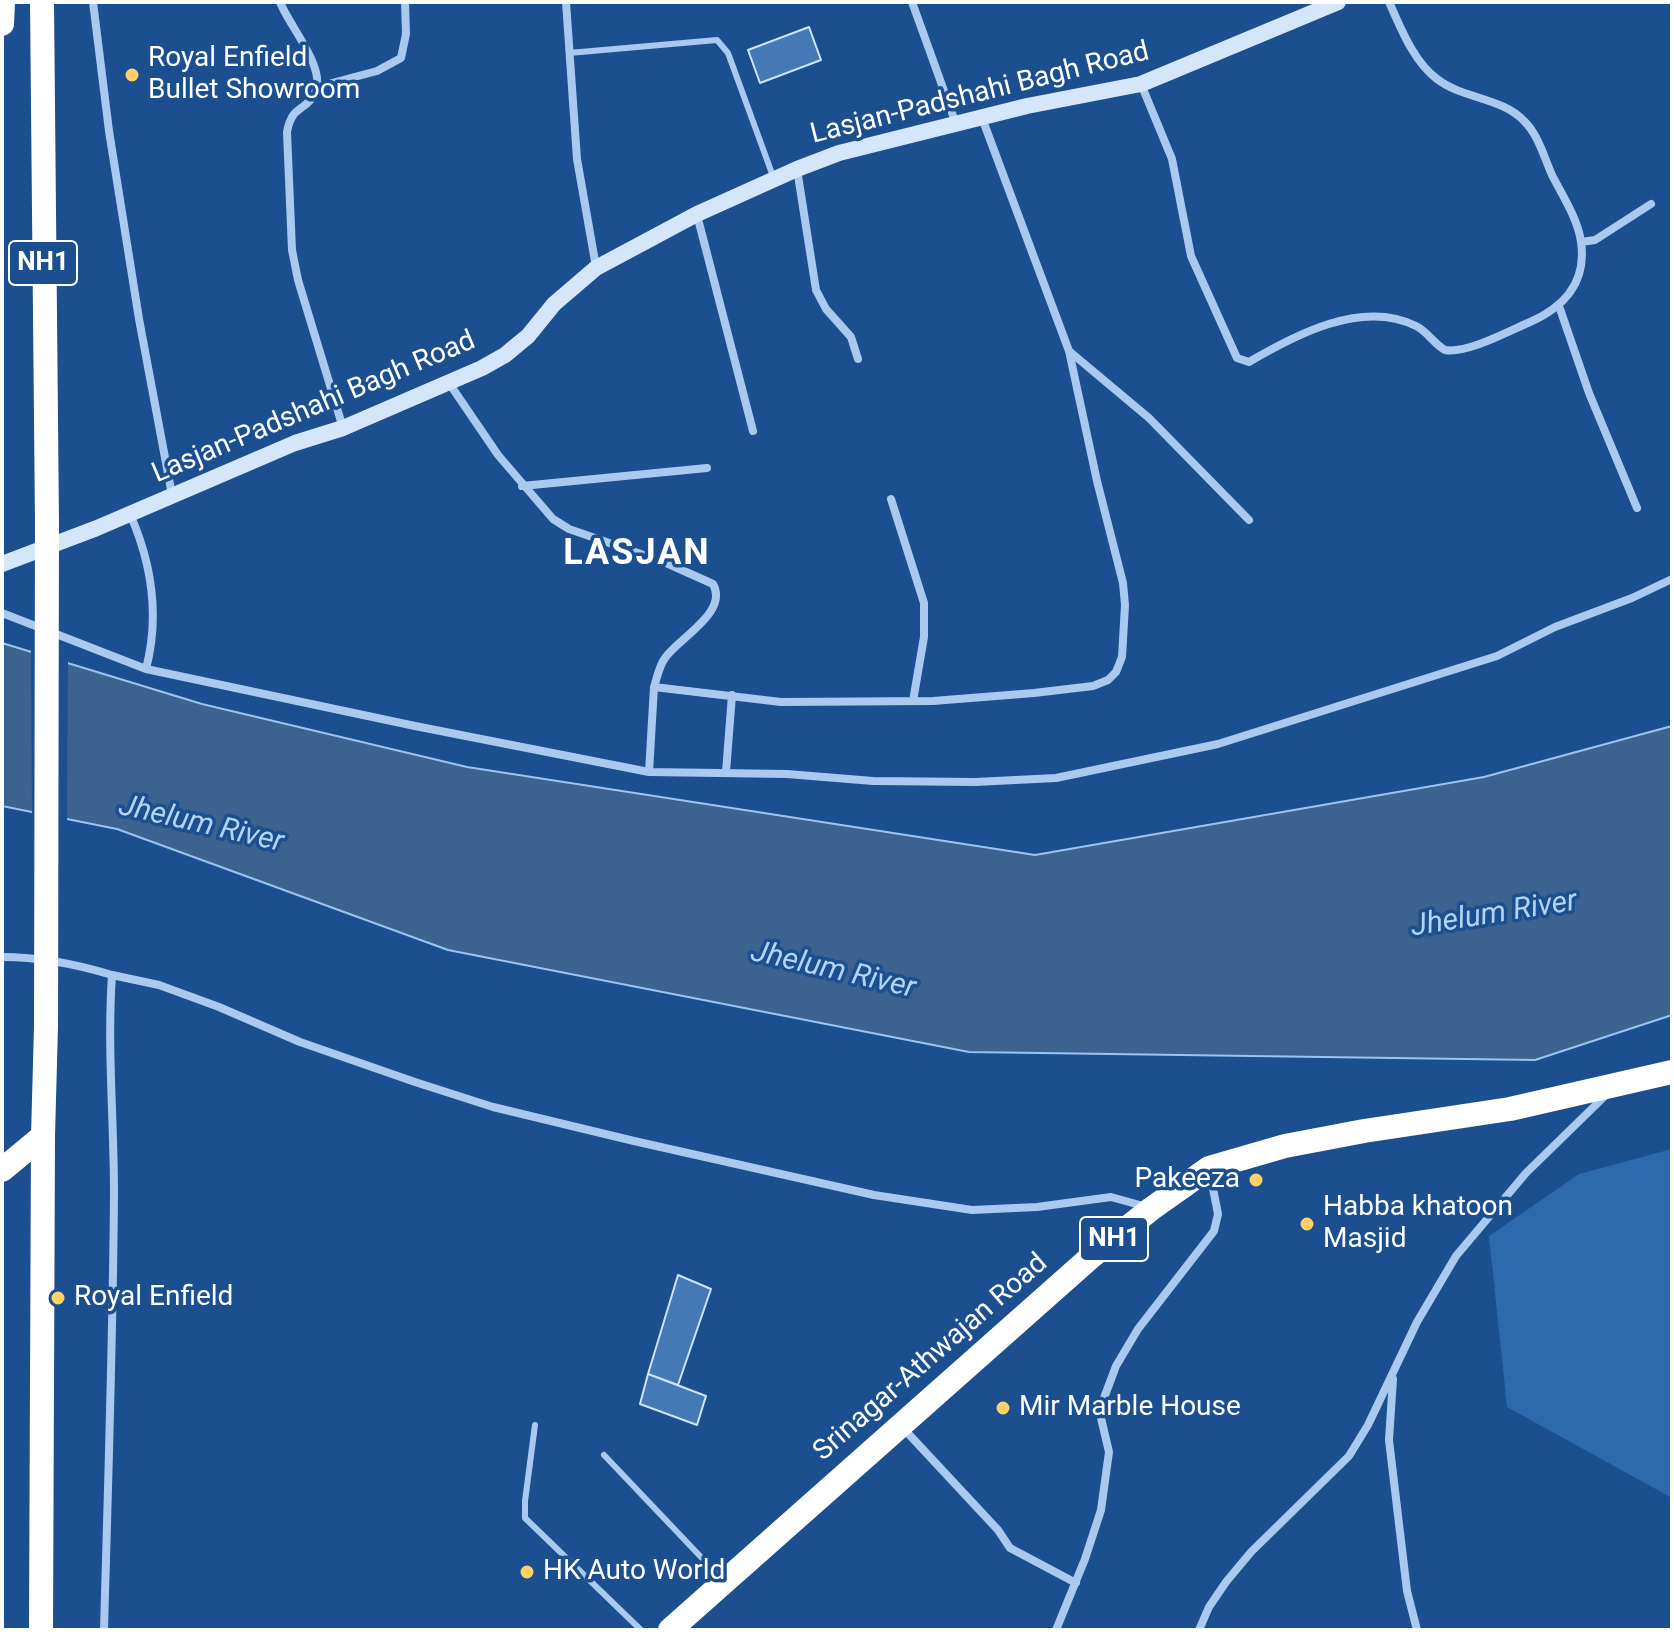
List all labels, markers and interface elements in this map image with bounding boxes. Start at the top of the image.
street label: Lasjan-Padshahi Bagh Road [807,36,1153,152]
place label: Royal Enfield Bullet Showroom [148,42,360,108]
marker: Royal Enfield Bullet Showroom [123,66,141,84]
road number: NH1 [9,241,77,285]
street label: Lasjan-Padshahi Bagh Road [147,325,481,491]
district label: LASJAN [563,533,711,577]
water label: Jhelum River [115,789,287,861]
water label: Jhelum River [1408,884,1580,946]
water label: Jhelum River [747,935,919,1007]
place label: Pakeeza [1135,1163,1240,1197]
marker: Pakeeza [1247,1171,1265,1189]
place label: Habba khatoon Masjid [1323,1191,1513,1257]
marker: Habba khatoon Masjid [1298,1215,1316,1233]
road number: NH1 [1080,1217,1148,1261]
street label: Srinagar-Athwajan Road [807,1247,1055,1469]
place label: Royal Enfield [74,1281,233,1315]
marker: Royal Enfield [49,1289,67,1307]
place label: Mir Marble House [1019,1391,1241,1425]
marker: Mir Marble House [994,1399,1012,1417]
place label: HK Auto World [543,1555,725,1589]
marker: HK Auto World [518,1563,536,1581]

